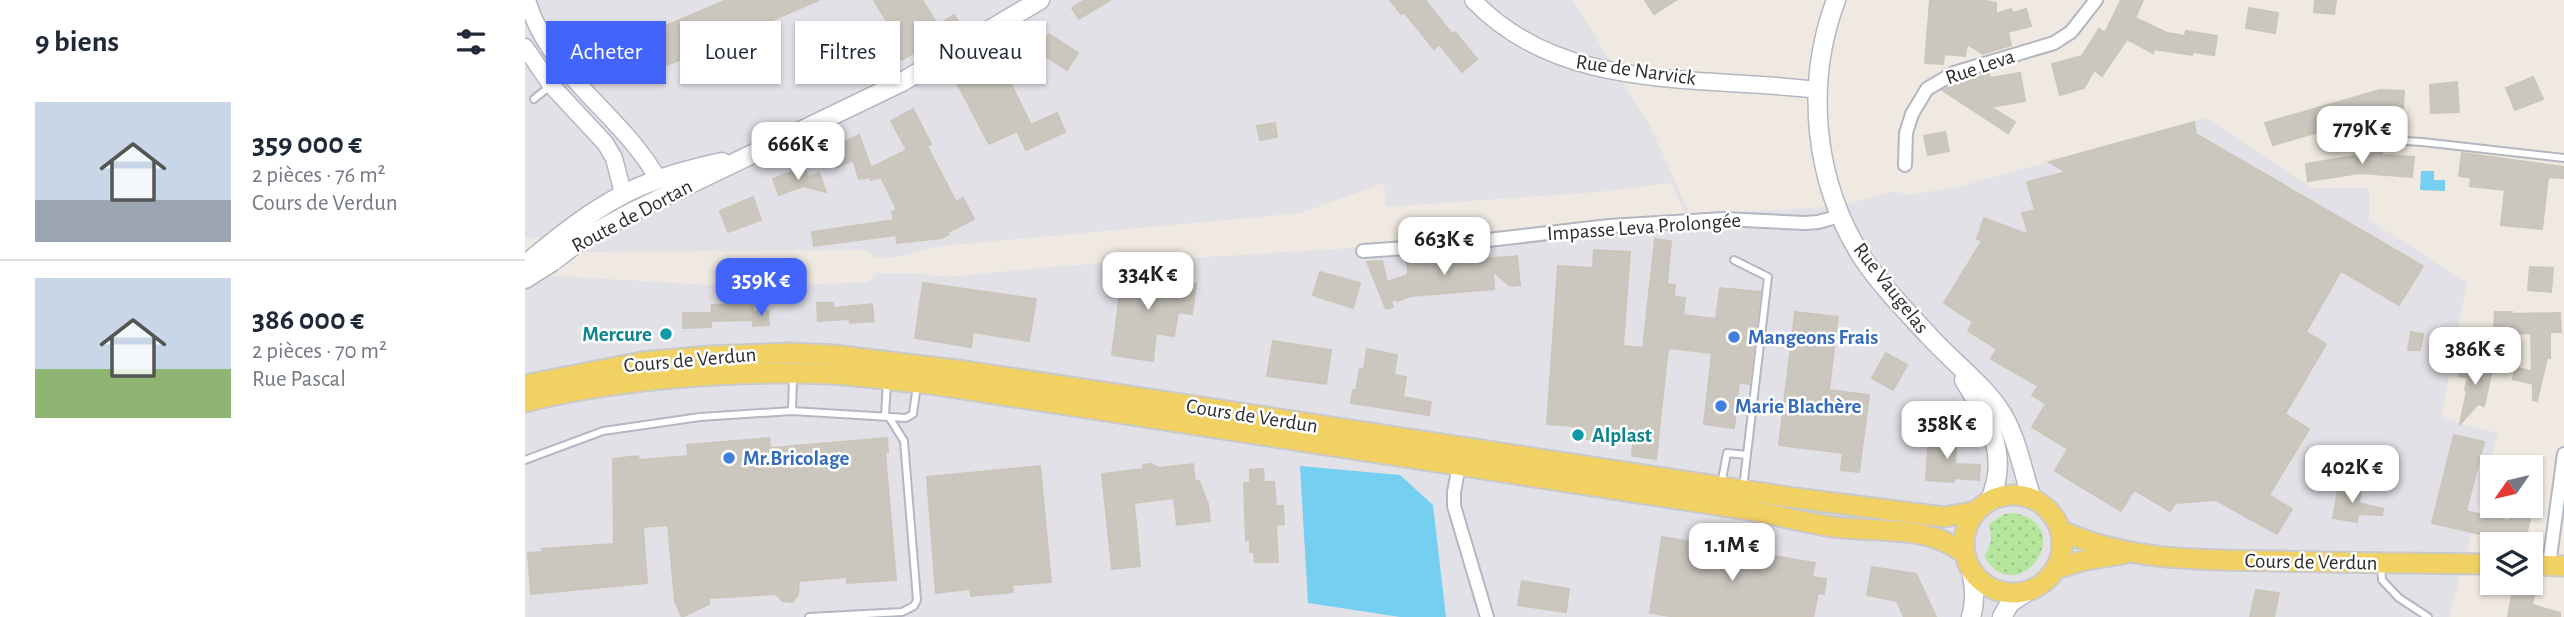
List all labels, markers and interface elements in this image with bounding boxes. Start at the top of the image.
chip: Acheter [546,21,666,84]
chip: Louer [680,21,781,84]
chip: Filtres [795,21,900,84]
chip: Nouveau [914,21,1046,84]
icon: filters [452,23,490,61]
text: 9 biens [35,27,119,57]
street label: Rue Leva [1943,45,2017,89]
street label: Rue de Narvick [1575,51,1698,89]
pin: 779K € [2305,106,2419,166]
text: 779K € [2333,117,2391,140]
pin: 666K € [741,122,855,182]
text: 359 000 € [252,129,362,159]
icon: home [91,130,175,214]
text: 666K € [768,133,828,156]
text: 2 pièces · 76 m² [252,164,386,187]
street label: Route de Dortan [568,176,696,256]
text: Cours de Verdun [252,192,398,215]
street label: Impasse Leva Prolongée [1546,210,1742,244]
pin: 663K € [1387,218,1501,277]
text: 663K € [1414,228,1474,251]
street label: Rue Vaugelas [1849,239,1933,337]
pin: 334K € [1091,252,1205,312]
pin: 359K € [704,258,818,318]
text: 334K € [1118,263,1178,286]
text: 359K € [732,269,790,292]
text: 386 000 € [252,305,364,335]
icon: home [91,306,175,390]
place label: Mercure [582,324,652,345]
marker: Mercure [658,326,674,342]
place label: Mangeons Frais [1748,327,1878,348]
pin: 386K € [2418,328,2532,387]
marker: Mangeons Frais [1726,329,1742,345]
text: 386K € [2445,338,2505,361]
text: 2 pièces · 70 m² [252,340,387,363]
street label: Cours de Verdun [623,344,757,376]
text: Rue Pascal [252,368,346,391]
street label: Cours de Verdun [1185,395,1319,437]
place label: Marie Blachère [1735,396,1862,417]
marker: Marie Blachère [1713,398,1729,414]
pin: 358K € [1890,402,2004,461]
text: 358K € [1918,412,1976,435]
place label: Alplast [1592,425,1652,446]
marker: Alplast [1570,427,1586,443]
pin: 402K € [2295,446,2409,505]
place label: Mr.Bricolage [743,448,850,469]
marker: Mr.Bricolage [721,450,737,466]
north arrow [2480,455,2543,518]
map controls [2480,455,2543,595]
text: 402K € [2321,456,2383,479]
pin: 1.1M € [1675,524,1789,583]
button: layers [2480,532,2543,595]
text: 1.1M € [1705,534,1759,557]
street label: Cours de Verdun [2244,550,2378,574]

